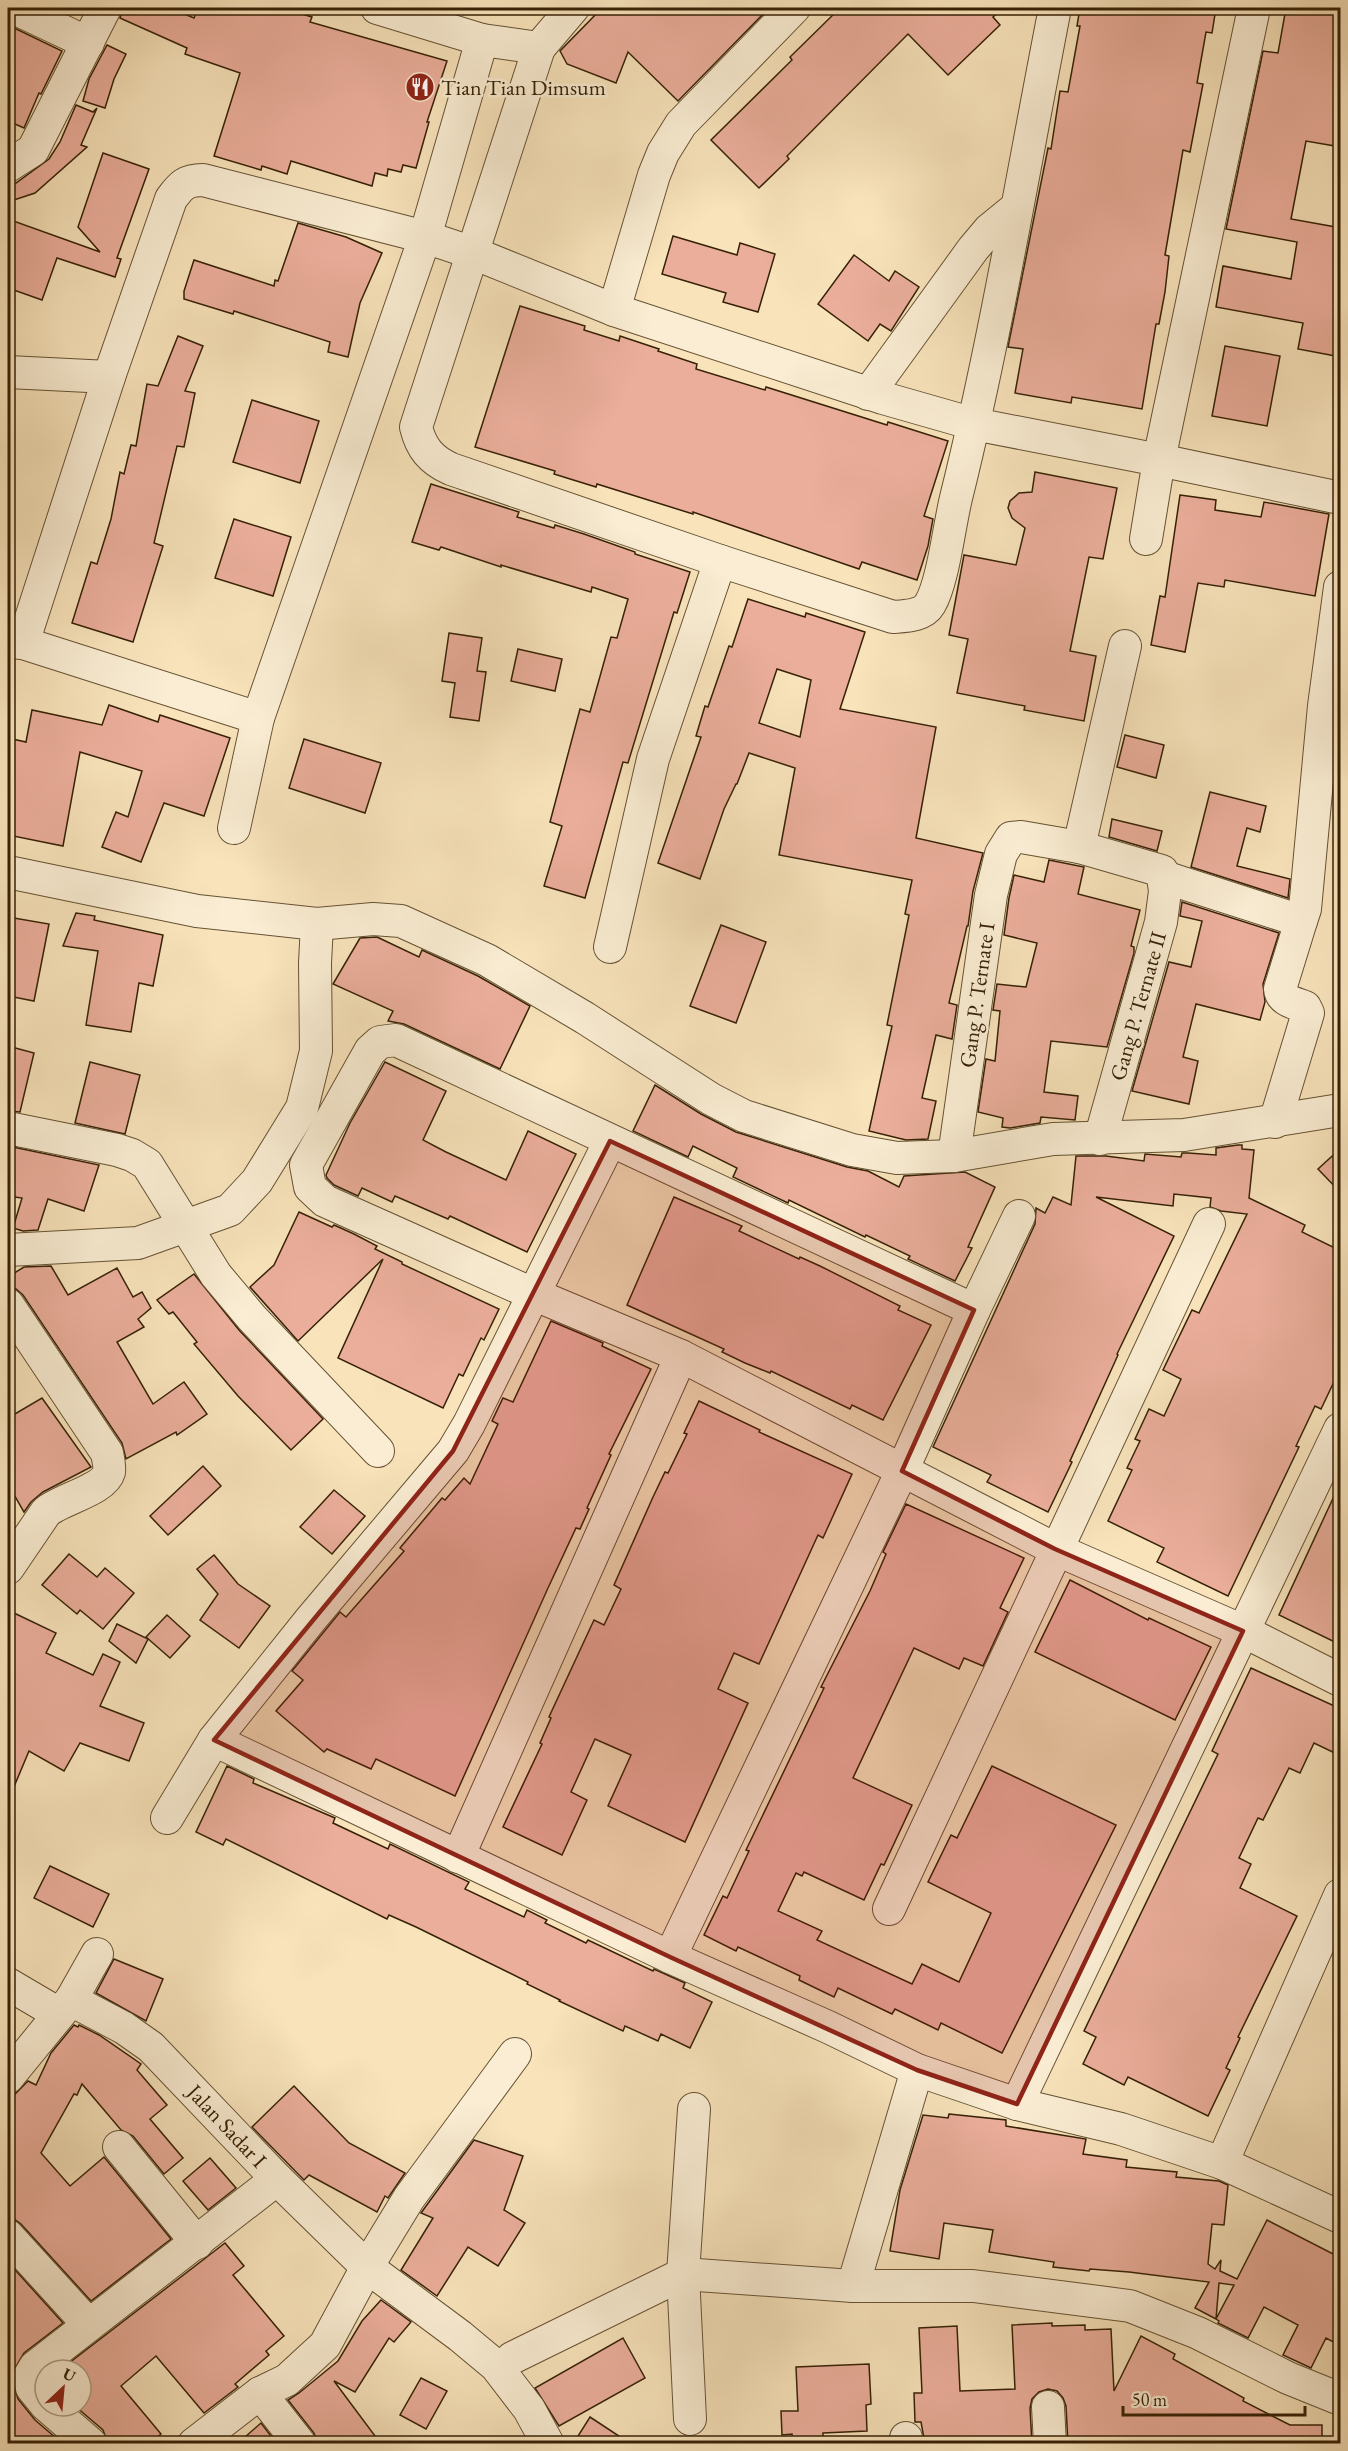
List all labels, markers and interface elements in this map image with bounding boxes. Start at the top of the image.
restaurant icon: Tian Tian Dimsum [404,71,436,103]
place label: Tian Tian Dimsum [441,73,606,102]
street label: Gang P. Ternate I [952,920,1002,1070]
street label: Gang P. Ternate II [1103,928,1173,1084]
street label: Jalan Sadar I [179,2076,274,2174]
north arrow [33,2358,93,2418]
text: U [59,2363,79,2387]
scale bar [1123,2379,1304,2417]
text: 50 m [1132,2388,1167,2411]

